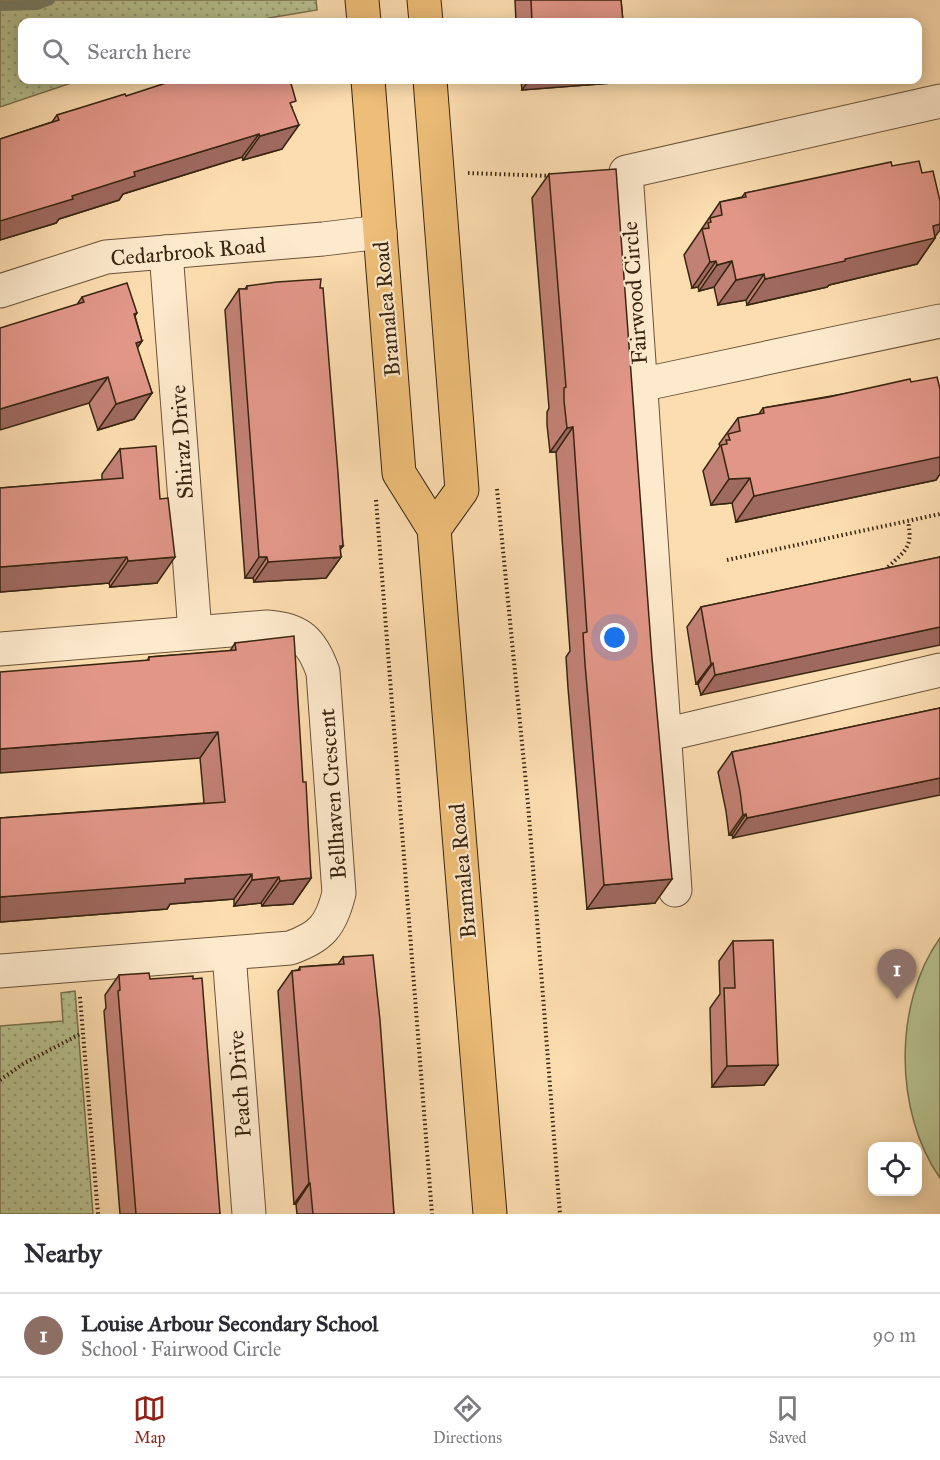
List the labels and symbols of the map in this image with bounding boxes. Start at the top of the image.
street label: Fairwood Circle [616,220,653,366]
street label: Cedarbrook Road [109,231,267,272]
street label: Bramalea Road [367,240,406,378]
street label: Shiraz Drive [164,384,199,500]
your location [600,623,629,652]
street label: Bellhaven Crescent [313,707,352,880]
street label: Bramalea Road [443,802,482,940]
pin: 1 [878,950,916,999]
street label: Peach Drive [222,1029,257,1139]

